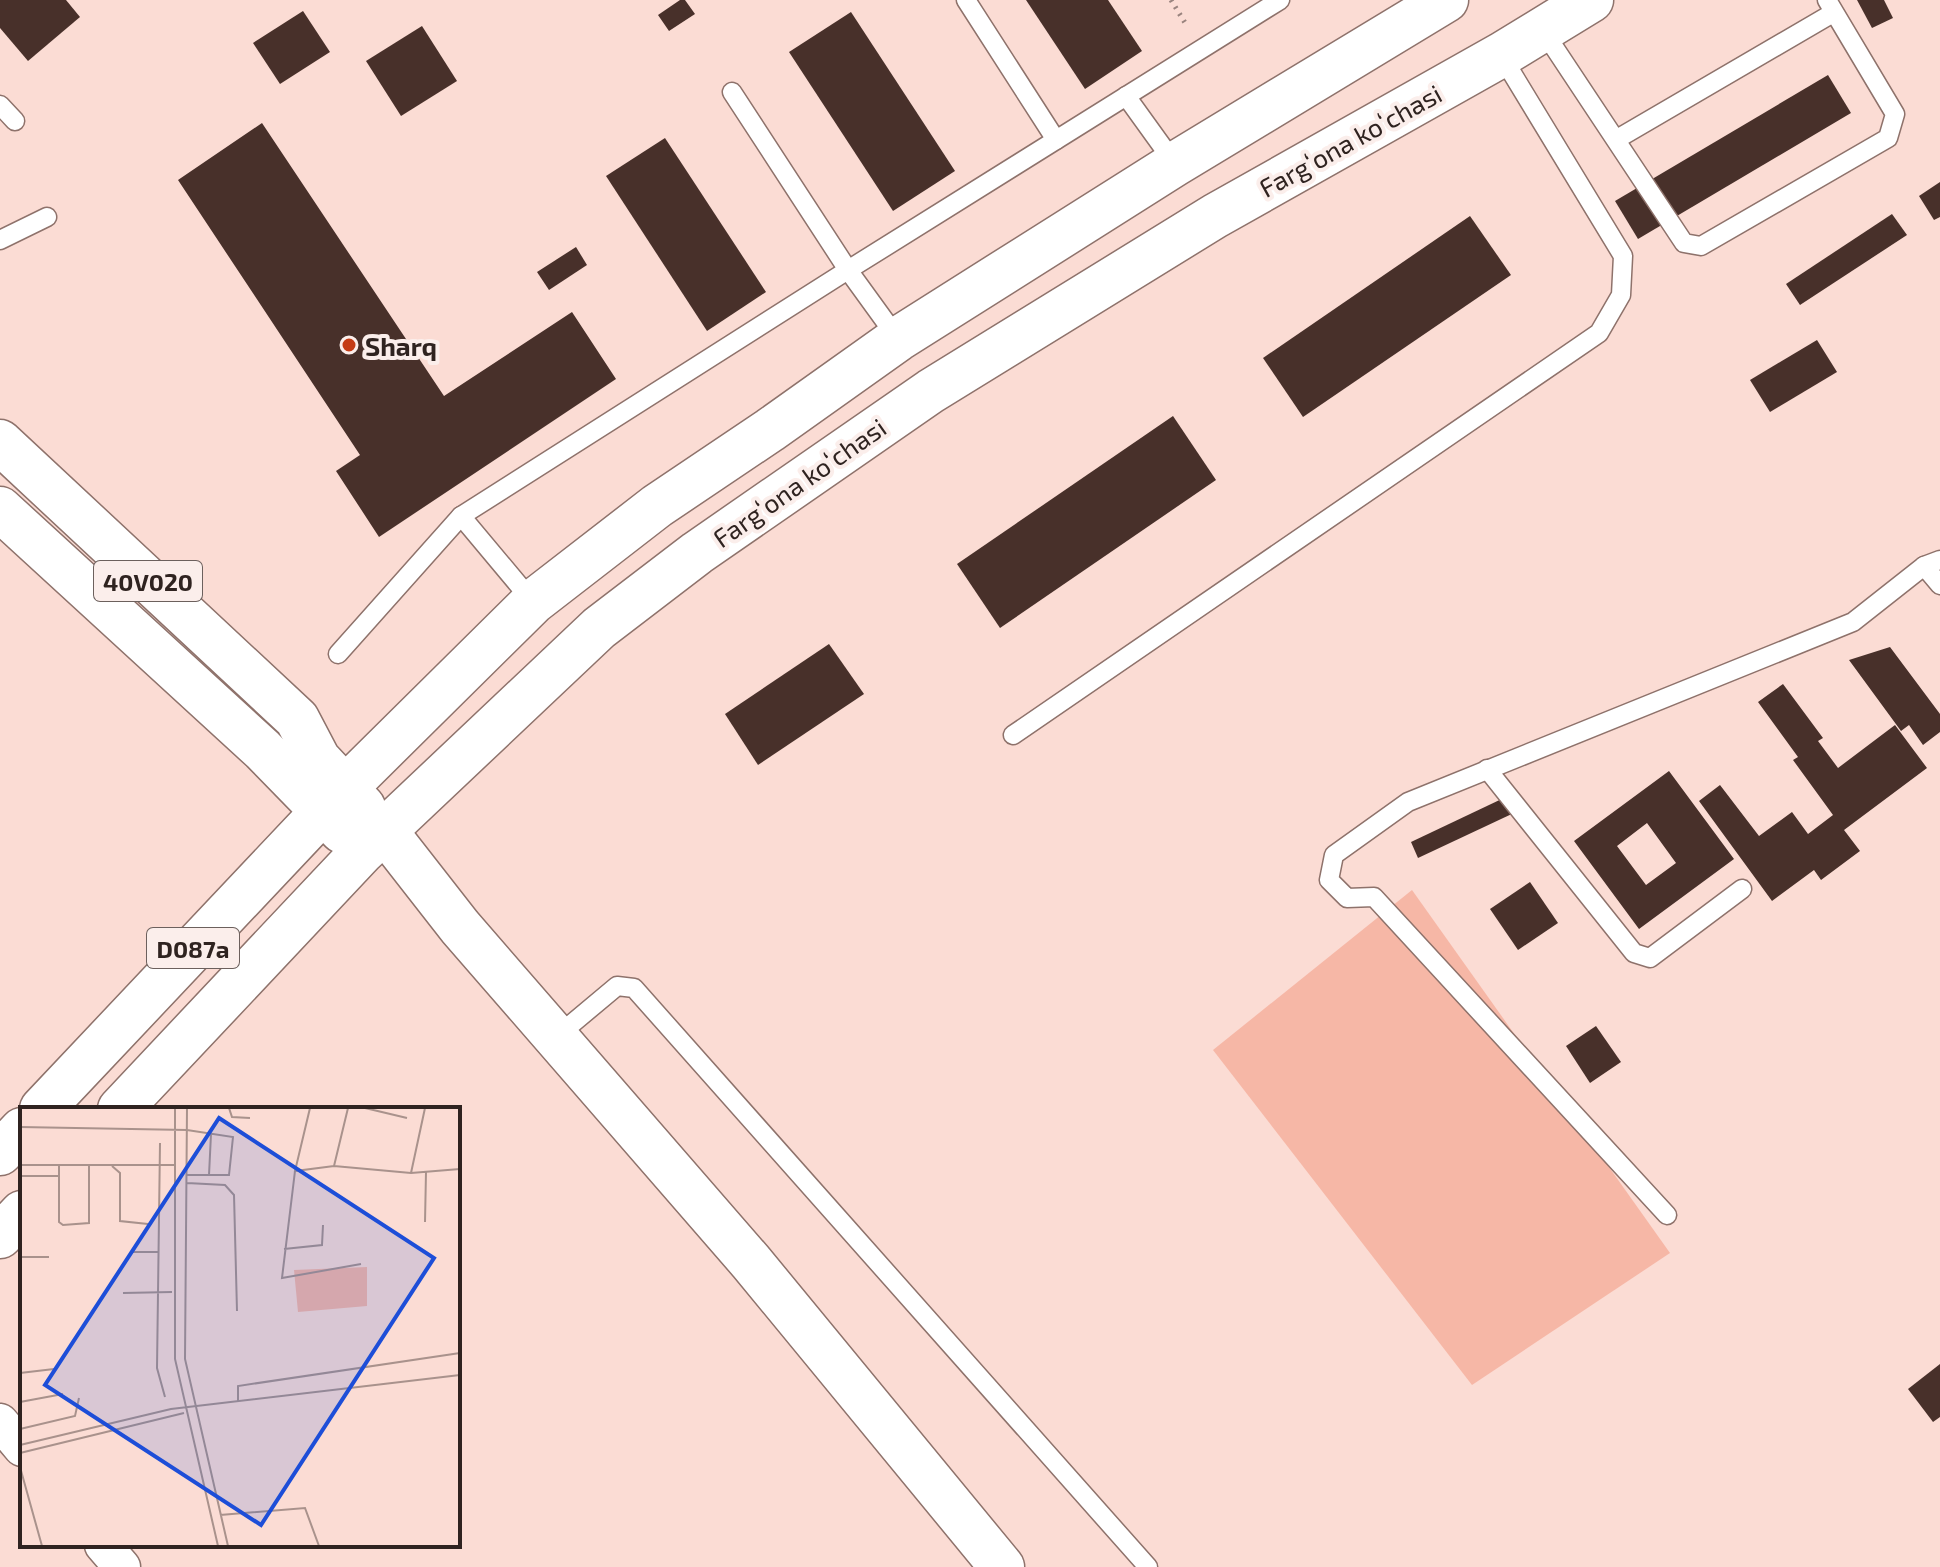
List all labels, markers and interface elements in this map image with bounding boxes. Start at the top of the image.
street label: Fargʻona koʻchasi [1253,77,1447,203]
place label: Sharq [365,330,437,361]
marker: Sharq [340,336,358,354]
street label: Fargʻona koʻchasi [707,411,891,553]
road number: 40V020 [94,561,202,601]
road number: D087a [147,928,239,968]
inset map [20,1107,460,1547]

